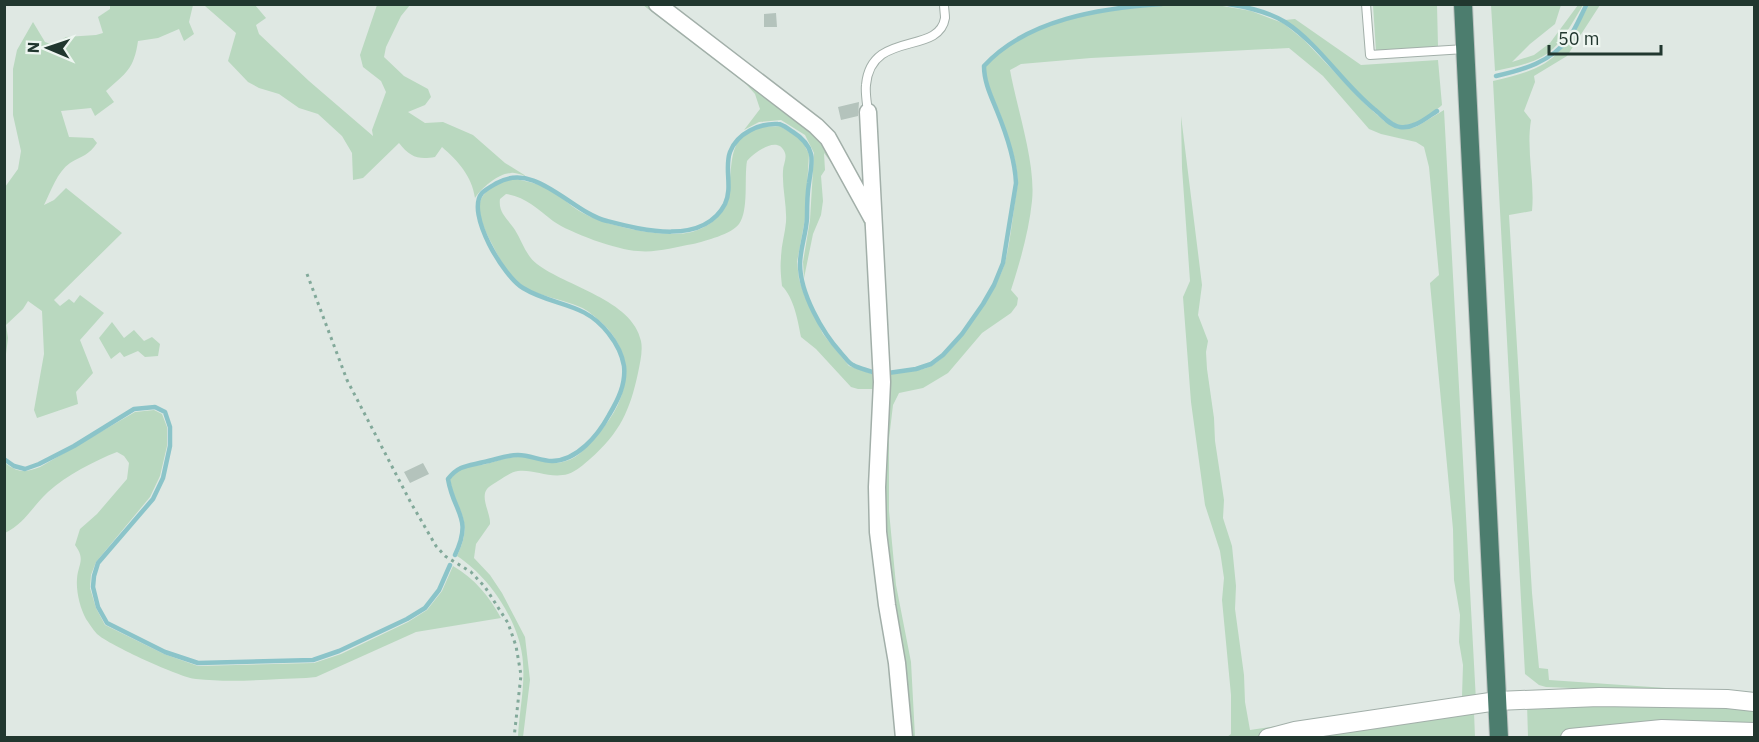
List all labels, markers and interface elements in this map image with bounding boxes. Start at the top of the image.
north arrow [18,18,78,78]
scale bar [1549,18,1662,56]
text: 50 m [1558,27,1600,50]
text: N [23,41,43,54]

